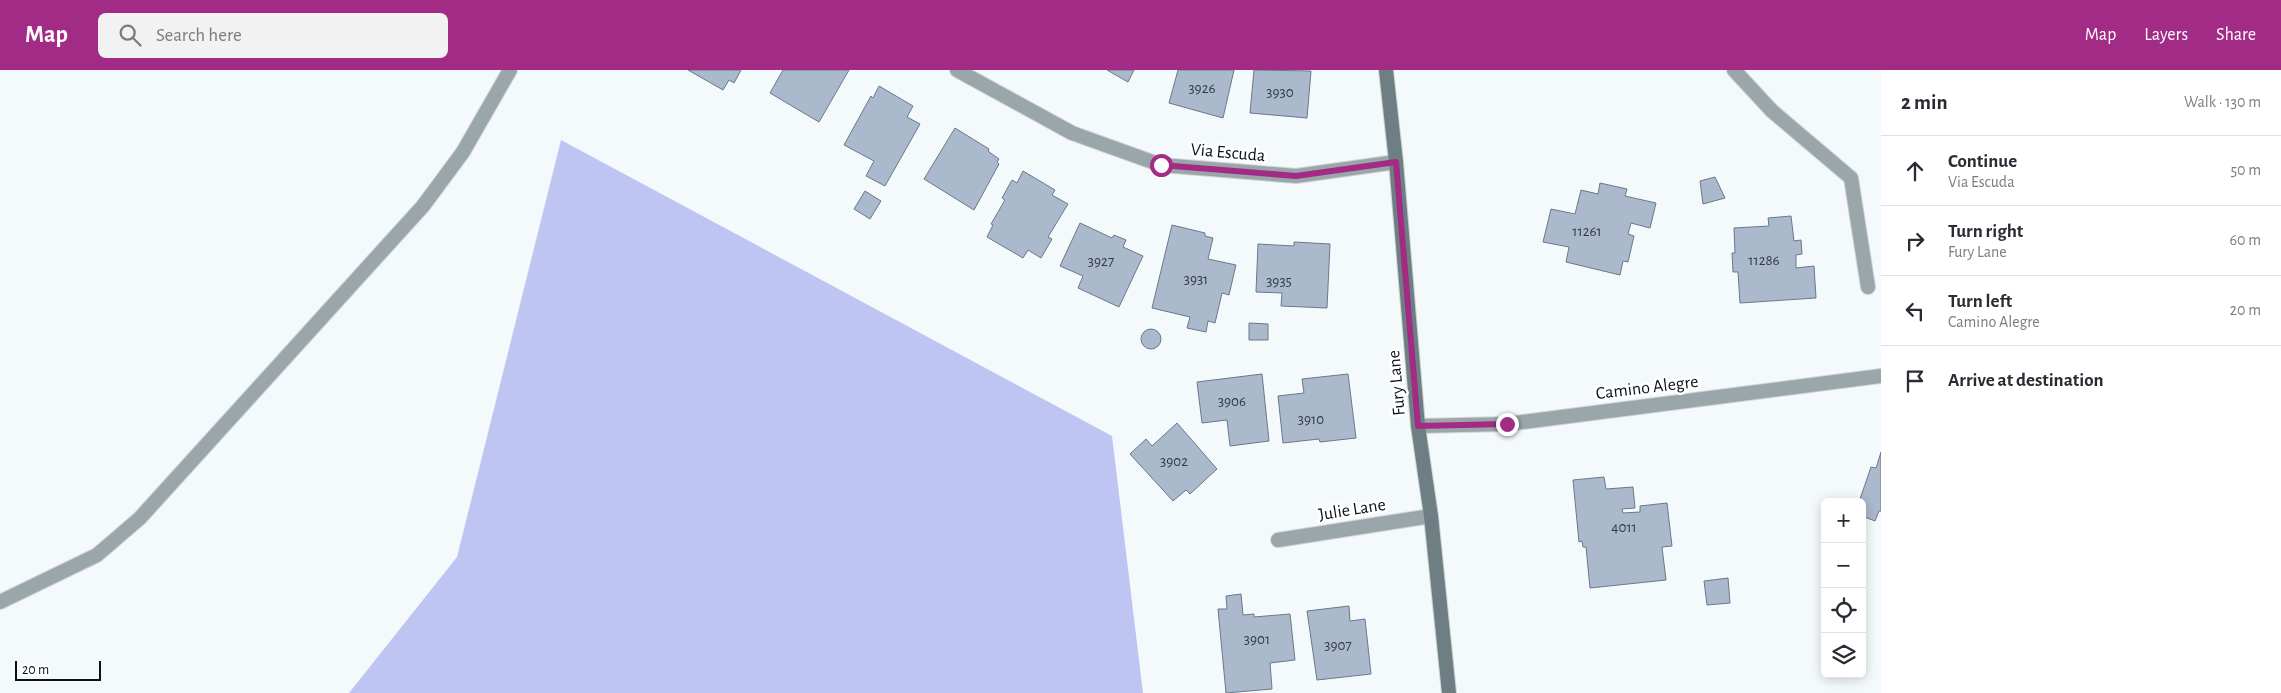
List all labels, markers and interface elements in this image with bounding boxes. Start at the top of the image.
search box [98,13,448,58]
icon: search [116,21,144,49]
text: Map [25,23,68,47]
text: Search here [156,26,242,45]
text: Map [2085,26,2116,44]
text: Layers [2144,26,2188,44]
text: Share [2216,26,2256,44]
house number: 3926 [1188,81,1216,96]
house number: 3930 [1266,85,1294,100]
text: 2 min [1901,92,1948,113]
text: Walk · 130 m [2184,94,2261,110]
street label: Via Escuda [1190,141,1266,165]
text: Continue [1948,152,2017,171]
route start [1150,154,1173,177]
icon: ahead [1901,157,1929,185]
text: 50 m [2230,162,2261,178]
text: Via Escuda [1948,174,2015,190]
text: Turn right [1948,222,2023,241]
house number: 11261 [1572,224,1602,239]
icon: right [1901,227,1929,255]
text: 60 m [2230,232,2261,248]
text: Fury Lane [1948,244,2007,260]
house number: 11286 [1748,253,1780,268]
house number: 3927 [1088,254,1114,269]
house number: 3931 [1184,272,1208,287]
house number: 3935 [1266,274,1292,289]
text: Turn left [1948,292,2012,311]
icon: left [1901,297,1929,325]
text: 20 m [2230,302,2261,318]
text: Camino Alegre [1948,314,2040,330]
street label: Fury Lane [1385,349,1409,417]
icon: arrive [1901,367,1929,395]
text: Arrive at destination [1948,371,2104,390]
street label: Camino Alegre [1595,373,1699,403]
house number: 3906 [1218,394,1246,409]
house number: 3910 [1298,412,1324,427]
route end [1496,413,1519,436]
house number: 3902 [1160,454,1188,469]
street label: Julie Lane [1317,496,1387,524]
map controls [1821,498,1866,678]
button: + [1821,498,1866,543]
house number: 4011 [1611,520,1637,535]
button: − [1821,543,1866,588]
button: locate [1821,588,1866,633]
house number: 3901 [1244,632,1270,647]
button: layers [1821,633,1866,678]
house number: 3907 [1324,638,1352,653]
scale bar [15,658,101,681]
text: 20 m [22,663,49,677]

